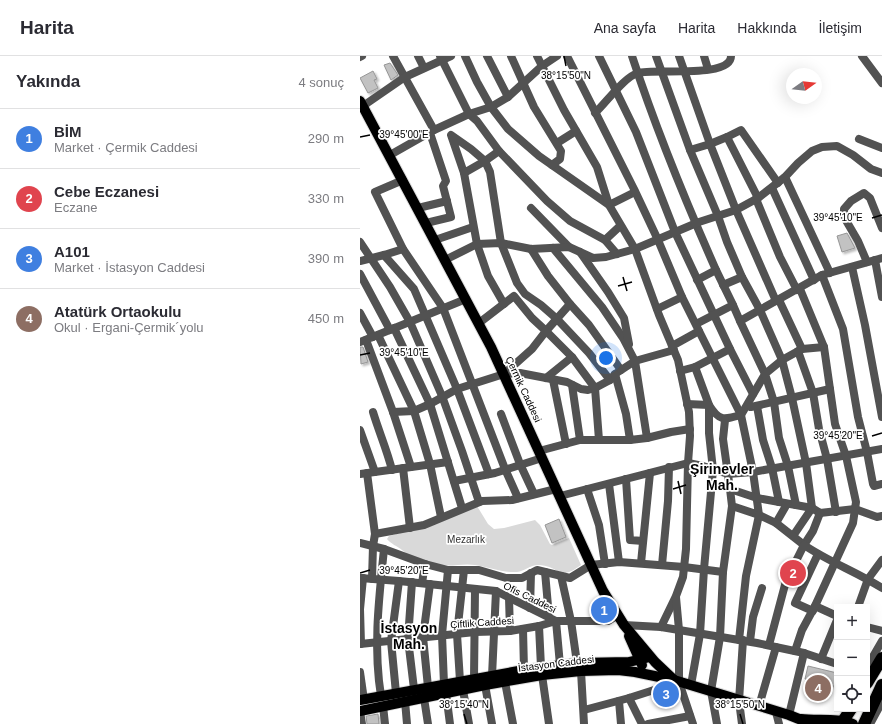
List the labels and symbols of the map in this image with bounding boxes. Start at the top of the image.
north arrow [786,68,822,104]
text: 38°15'50"N [541,70,591,81]
text: 39°45'00"E [379,129,429,140]
text: 39°45'10"E [813,212,863,223]
text: 39°45'10"E [379,347,429,358]
your location [596,348,616,368]
street label: Çermik Caddesi [504,355,544,424]
text: 39°45'20"E [813,430,863,441]
district label: Şirinevler Mah. [690,461,754,493]
park label: Mezarlık [447,534,486,545]
pin: 2 [780,558,806,588]
text: 39°45'20"E [379,565,429,576]
street label: Ofis Caddesi [502,580,558,615]
pin: 1 [591,595,617,625]
street label: Çiftlik Caddesi [450,615,514,630]
district label: İstasyon Mah. [381,620,437,652]
street label: İstasyon Caddesi [517,652,595,674]
pin: 4 [805,673,831,703]
pin: 3 [653,679,679,709]
text: 38°15'40"N [439,699,489,710]
text: 38°15'50"N [715,699,765,710]

